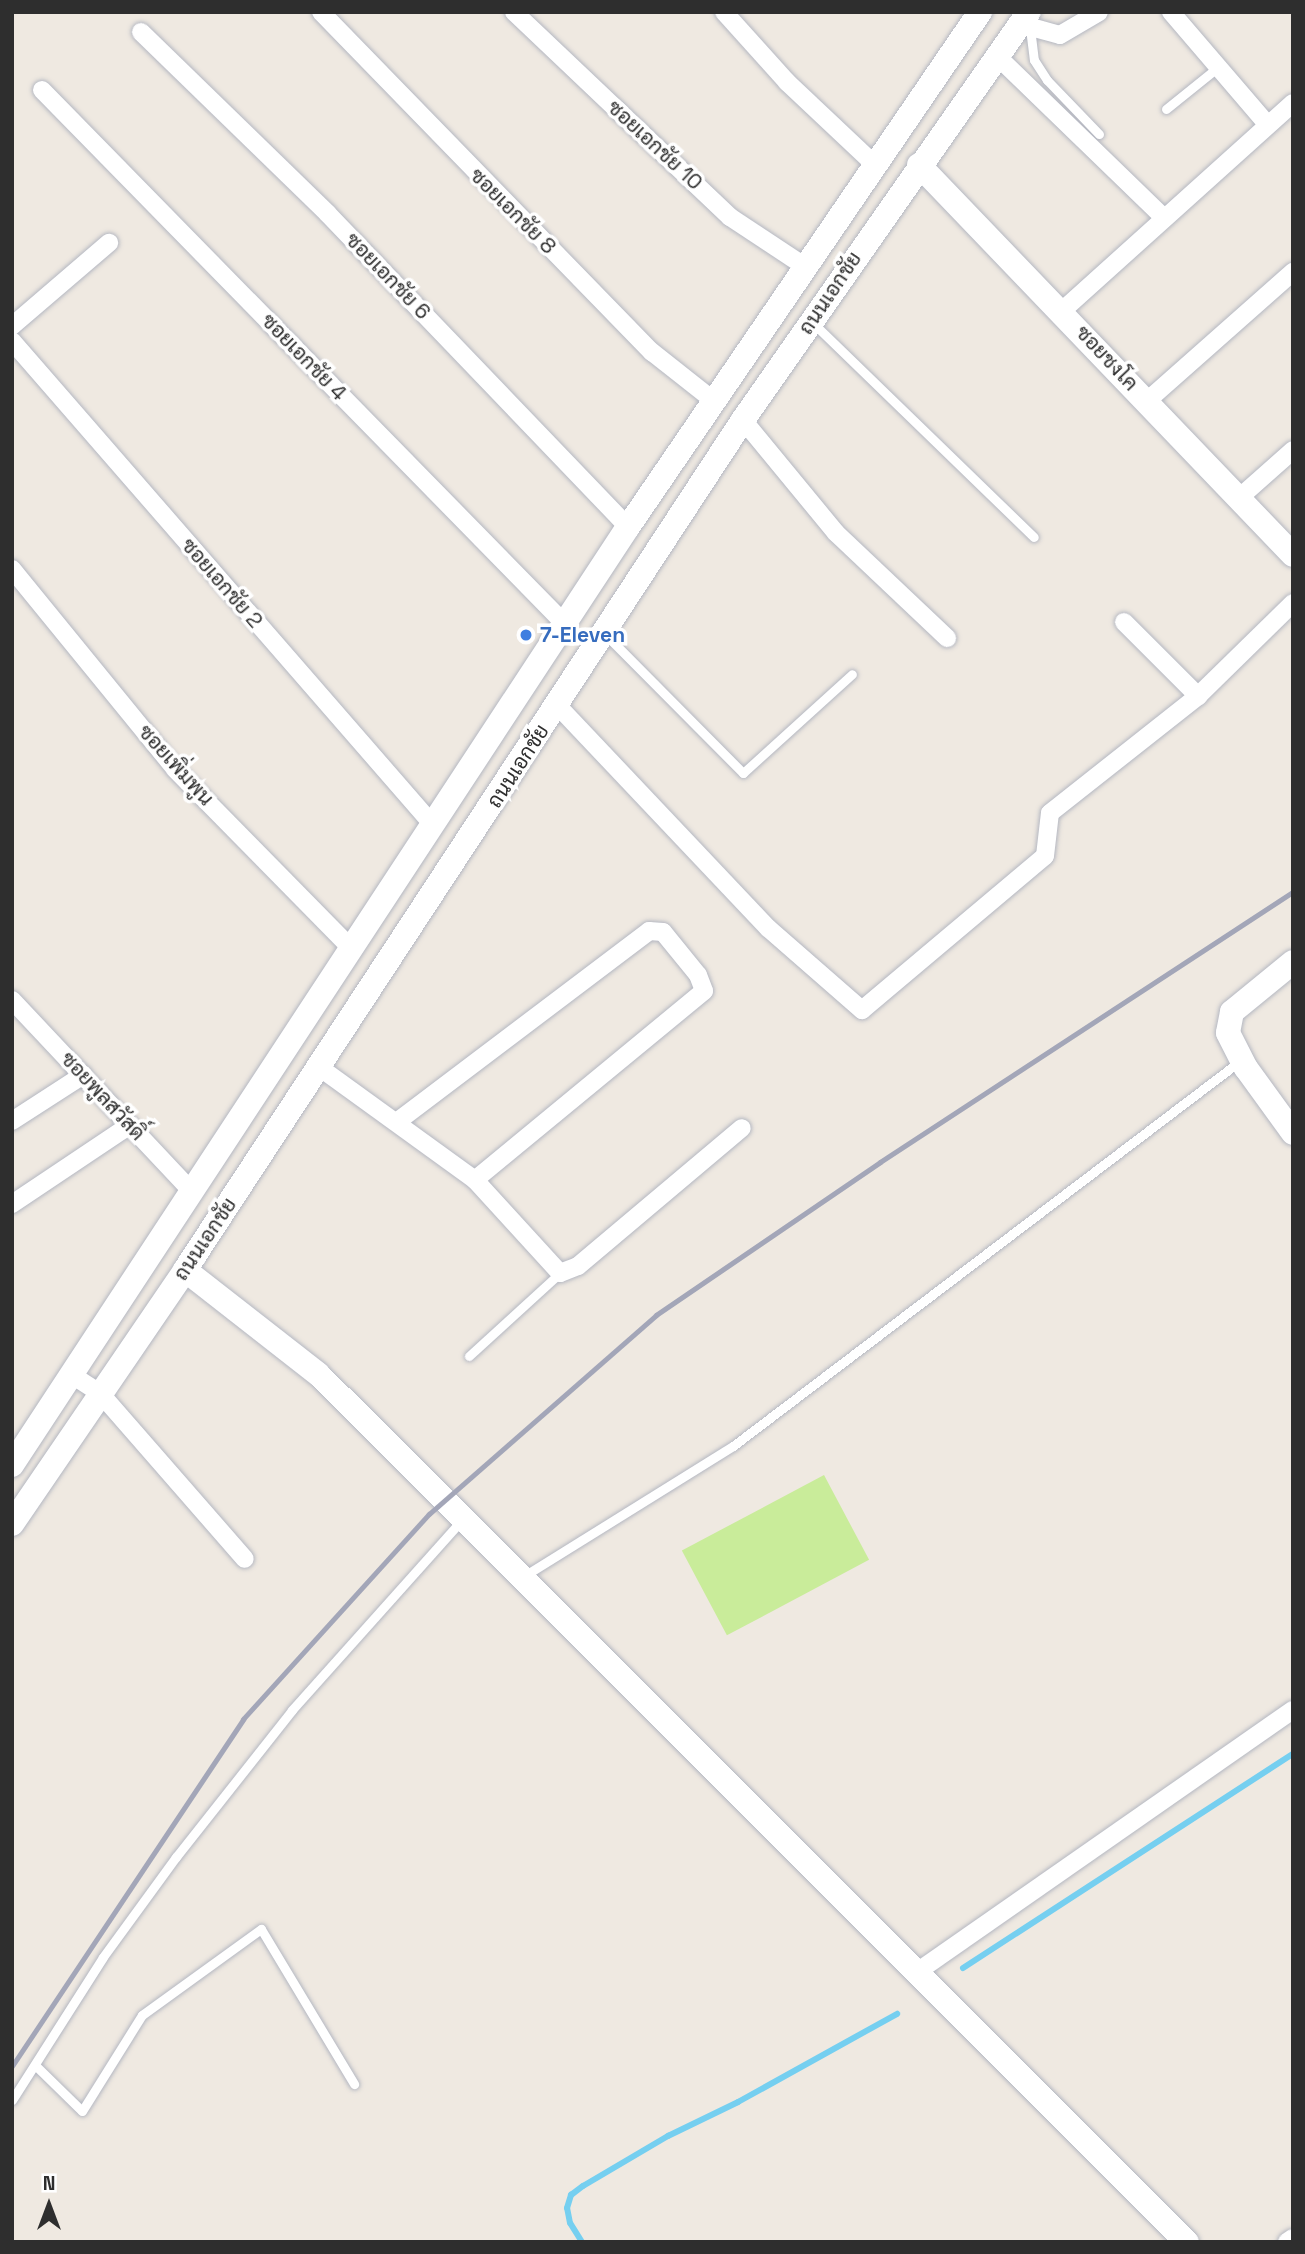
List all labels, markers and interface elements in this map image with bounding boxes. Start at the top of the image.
street label: ซอยเอกชัย 10 [602,95,708,195]
street label: ซอยเอกชัย 8 [465,163,561,259]
street label: ซอยเอกชัย 6 [340,227,436,325]
street label: ถนนเอกชัย [793,247,867,339]
street label: ซอยเอกชัย 4 [256,308,352,406]
street label: ซอยชงโค [1070,320,1144,396]
street label: ซอยเอกชัย 2 [176,533,268,633]
place label: 7-Eleven [540,622,625,648]
marker: 7-Eleven [518,627,534,643]
street label: ซอยเพิ่มพูน [133,719,219,811]
street label: ถนนเอกชัย [482,719,554,813]
street label: ซอยพูลสวัสดิ์ [56,1046,150,1146]
street label: ถนนเอกชัย [168,1193,242,1285]
north arrow [14,2170,84,2240]
text: N [43,2171,55,2196]

